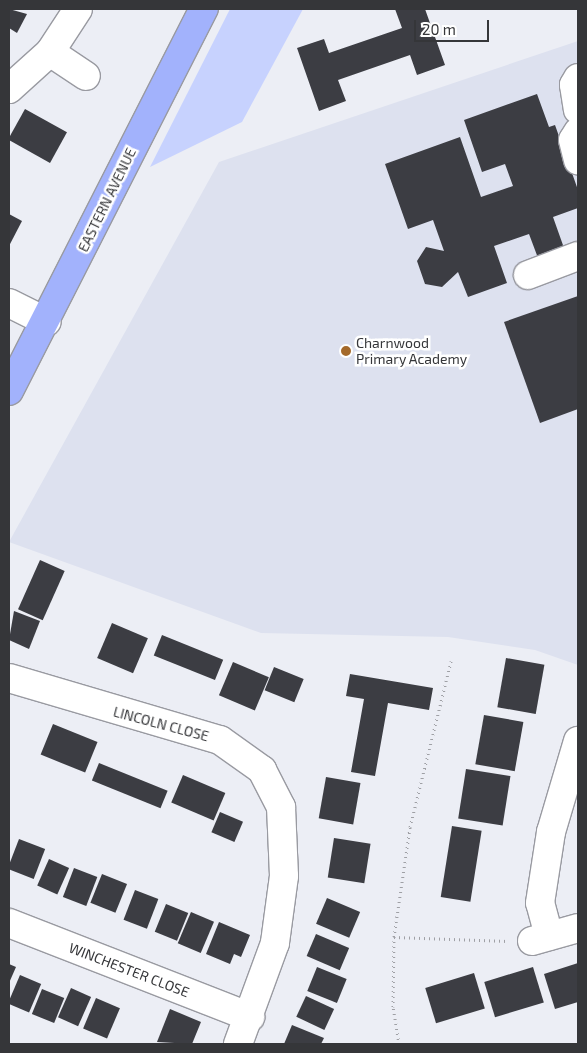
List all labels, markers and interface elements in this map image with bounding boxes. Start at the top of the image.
scale bar [417,10,492,42]
text: 20 m [422,20,456,38]
street label: EASTERN AVENUE [75,145,139,255]
place label: Charnwood Primary Academy [356,335,468,368]
marker: Charnwood Primary Academy [340,345,352,357]
street label: LINCOLN CLOSE [111,703,211,745]
street label: WINCHESTER CLOSE [66,939,192,1001]

